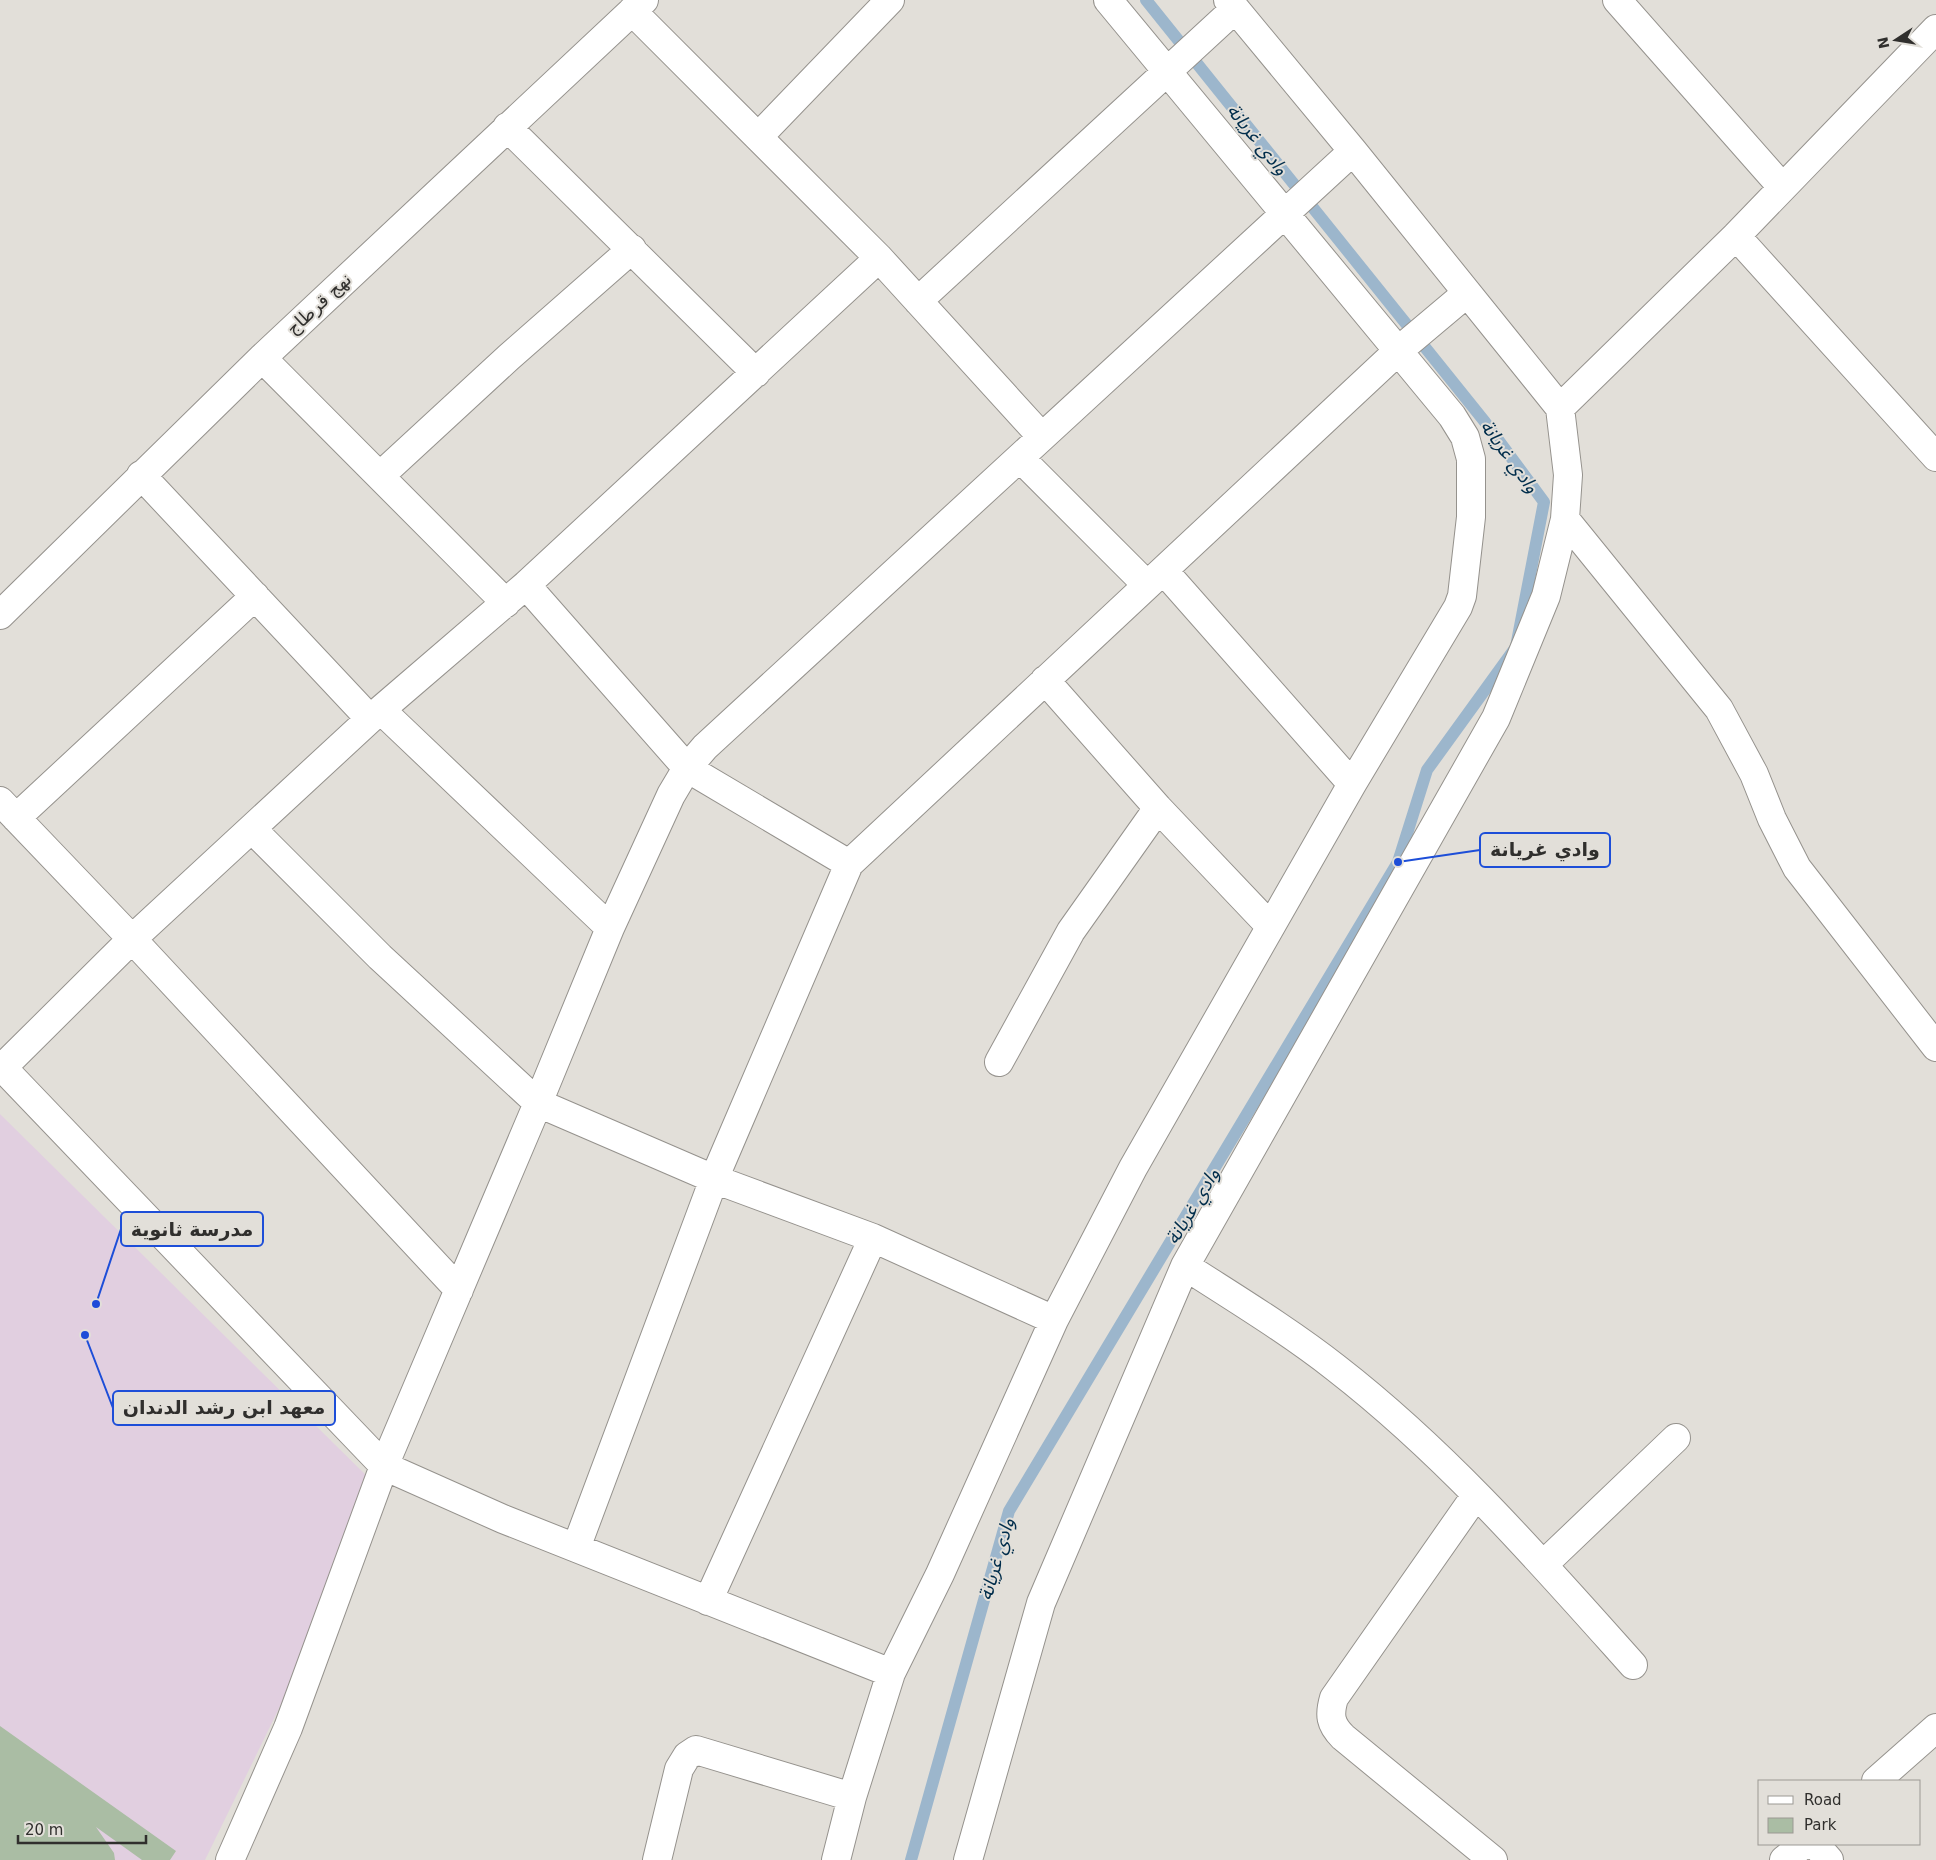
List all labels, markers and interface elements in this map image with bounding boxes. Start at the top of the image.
north arrow [1871,15,1921,65]
text: N [1874,35,1892,50]
water label: وادي غريانة [1219,99,1293,182]
street label: نهج قرطاج [282,268,356,340]
water label: وادي غريانة [1473,415,1544,500]
callout: وادي غريانة [1480,833,1610,867]
text: وادي غريانة [1490,838,1600,862]
water label: وادي غريانة [1161,1164,1227,1250]
callout: مدرسة ثانوية [121,1212,263,1246]
text: مدرسة ثانوية [131,1218,253,1241]
callout: معهد ابن رشد الدندان [113,1391,335,1425]
text: معهد ابن رشد الدندان [123,1396,325,1419]
water label: وادي غريانة [974,1515,1023,1604]
legend [1758,1780,1921,1845]
text: Road [1804,1791,1842,1809]
scale bar [18,1812,145,1844]
text: Park [1804,1816,1837,1834]
text: 20 m [25,1821,63,1839]

